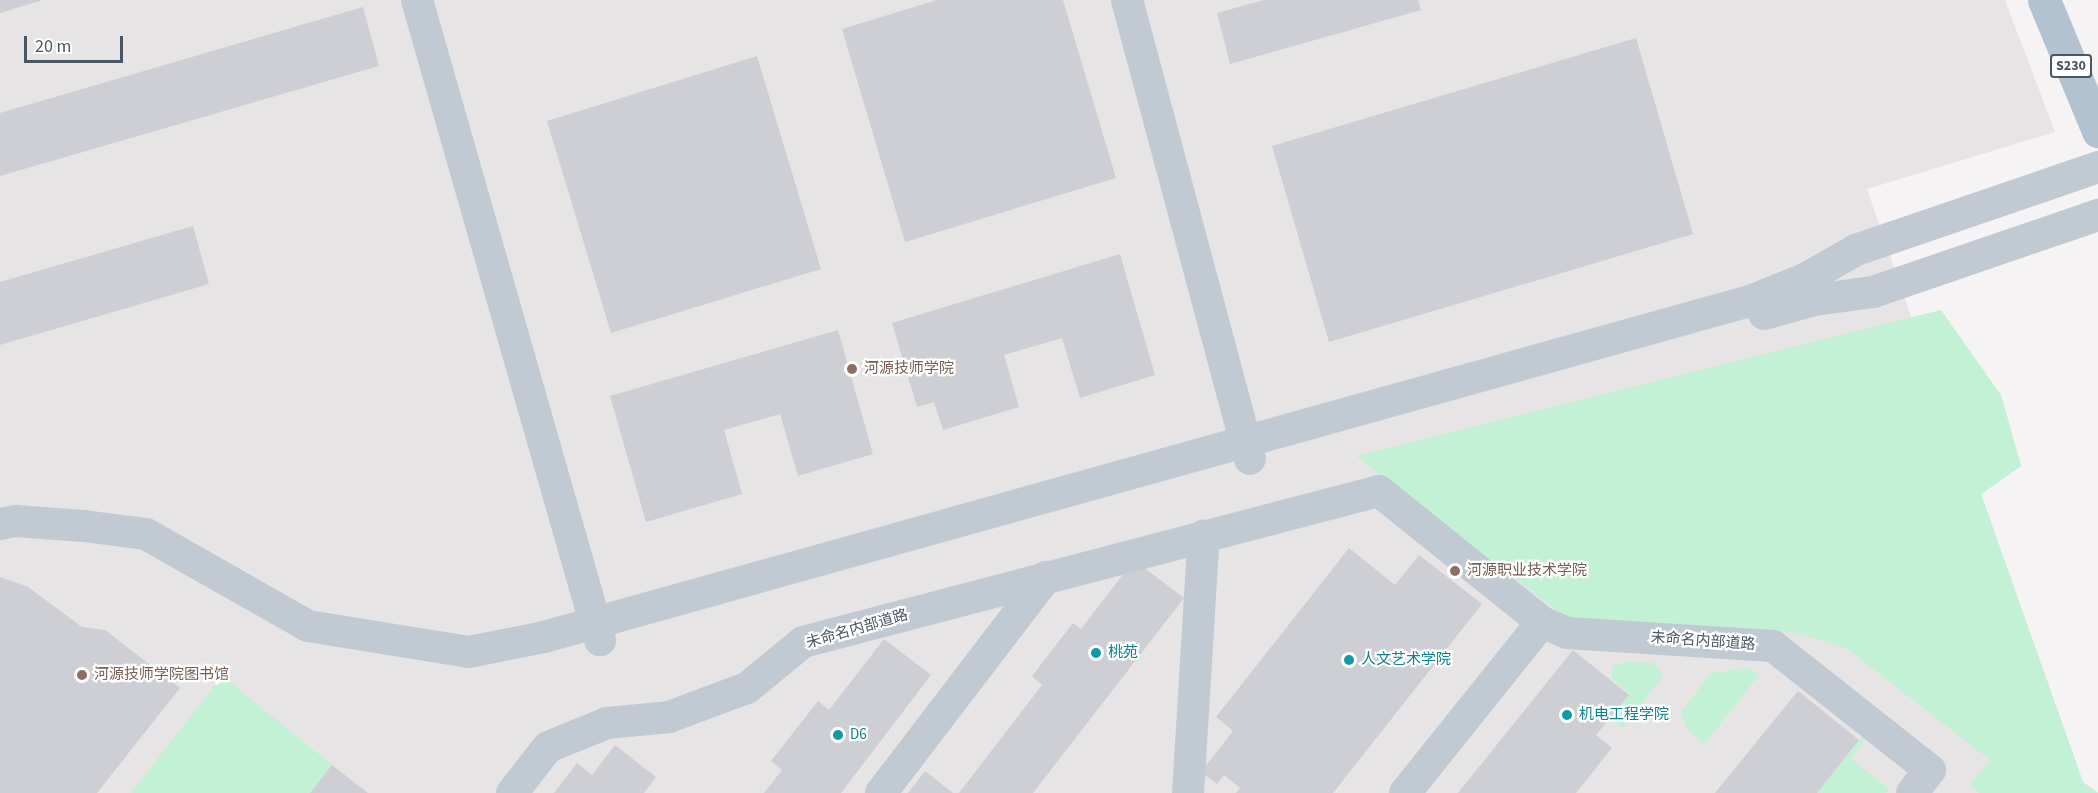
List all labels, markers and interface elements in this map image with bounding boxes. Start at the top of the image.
scale bar [27,24,126,62]
text: 20 m [35,34,71,59]
road number: S230 [2050,55,2092,77]
place label: 河源技师学院 [864,360,954,378]
marker: 河源技师学院 [845,362,859,376]
place label: 河源职业技术学院 [1467,562,1587,580]
marker: 河源职业技术学院 [1448,564,1462,578]
street label: 未命名内部道路 [804,606,910,652]
street label: 未命名内部道路 [1650,628,1756,654]
place label: 桃苑 [1108,644,1138,662]
marker: 桃苑 [1089,646,1103,660]
place label: 人文艺术学院 [1361,651,1451,669]
marker: 人文艺术学院 [1342,653,1356,667]
place label: 河源技师学院图书馆 [94,666,229,684]
marker: 河源技师学院图书馆 [75,668,89,682]
place label: 机电工程学院 [1579,706,1669,724]
marker: 机电工程学院 [1560,708,1574,722]
place label: D6 [850,726,867,744]
marker: D6 [831,728,845,742]

